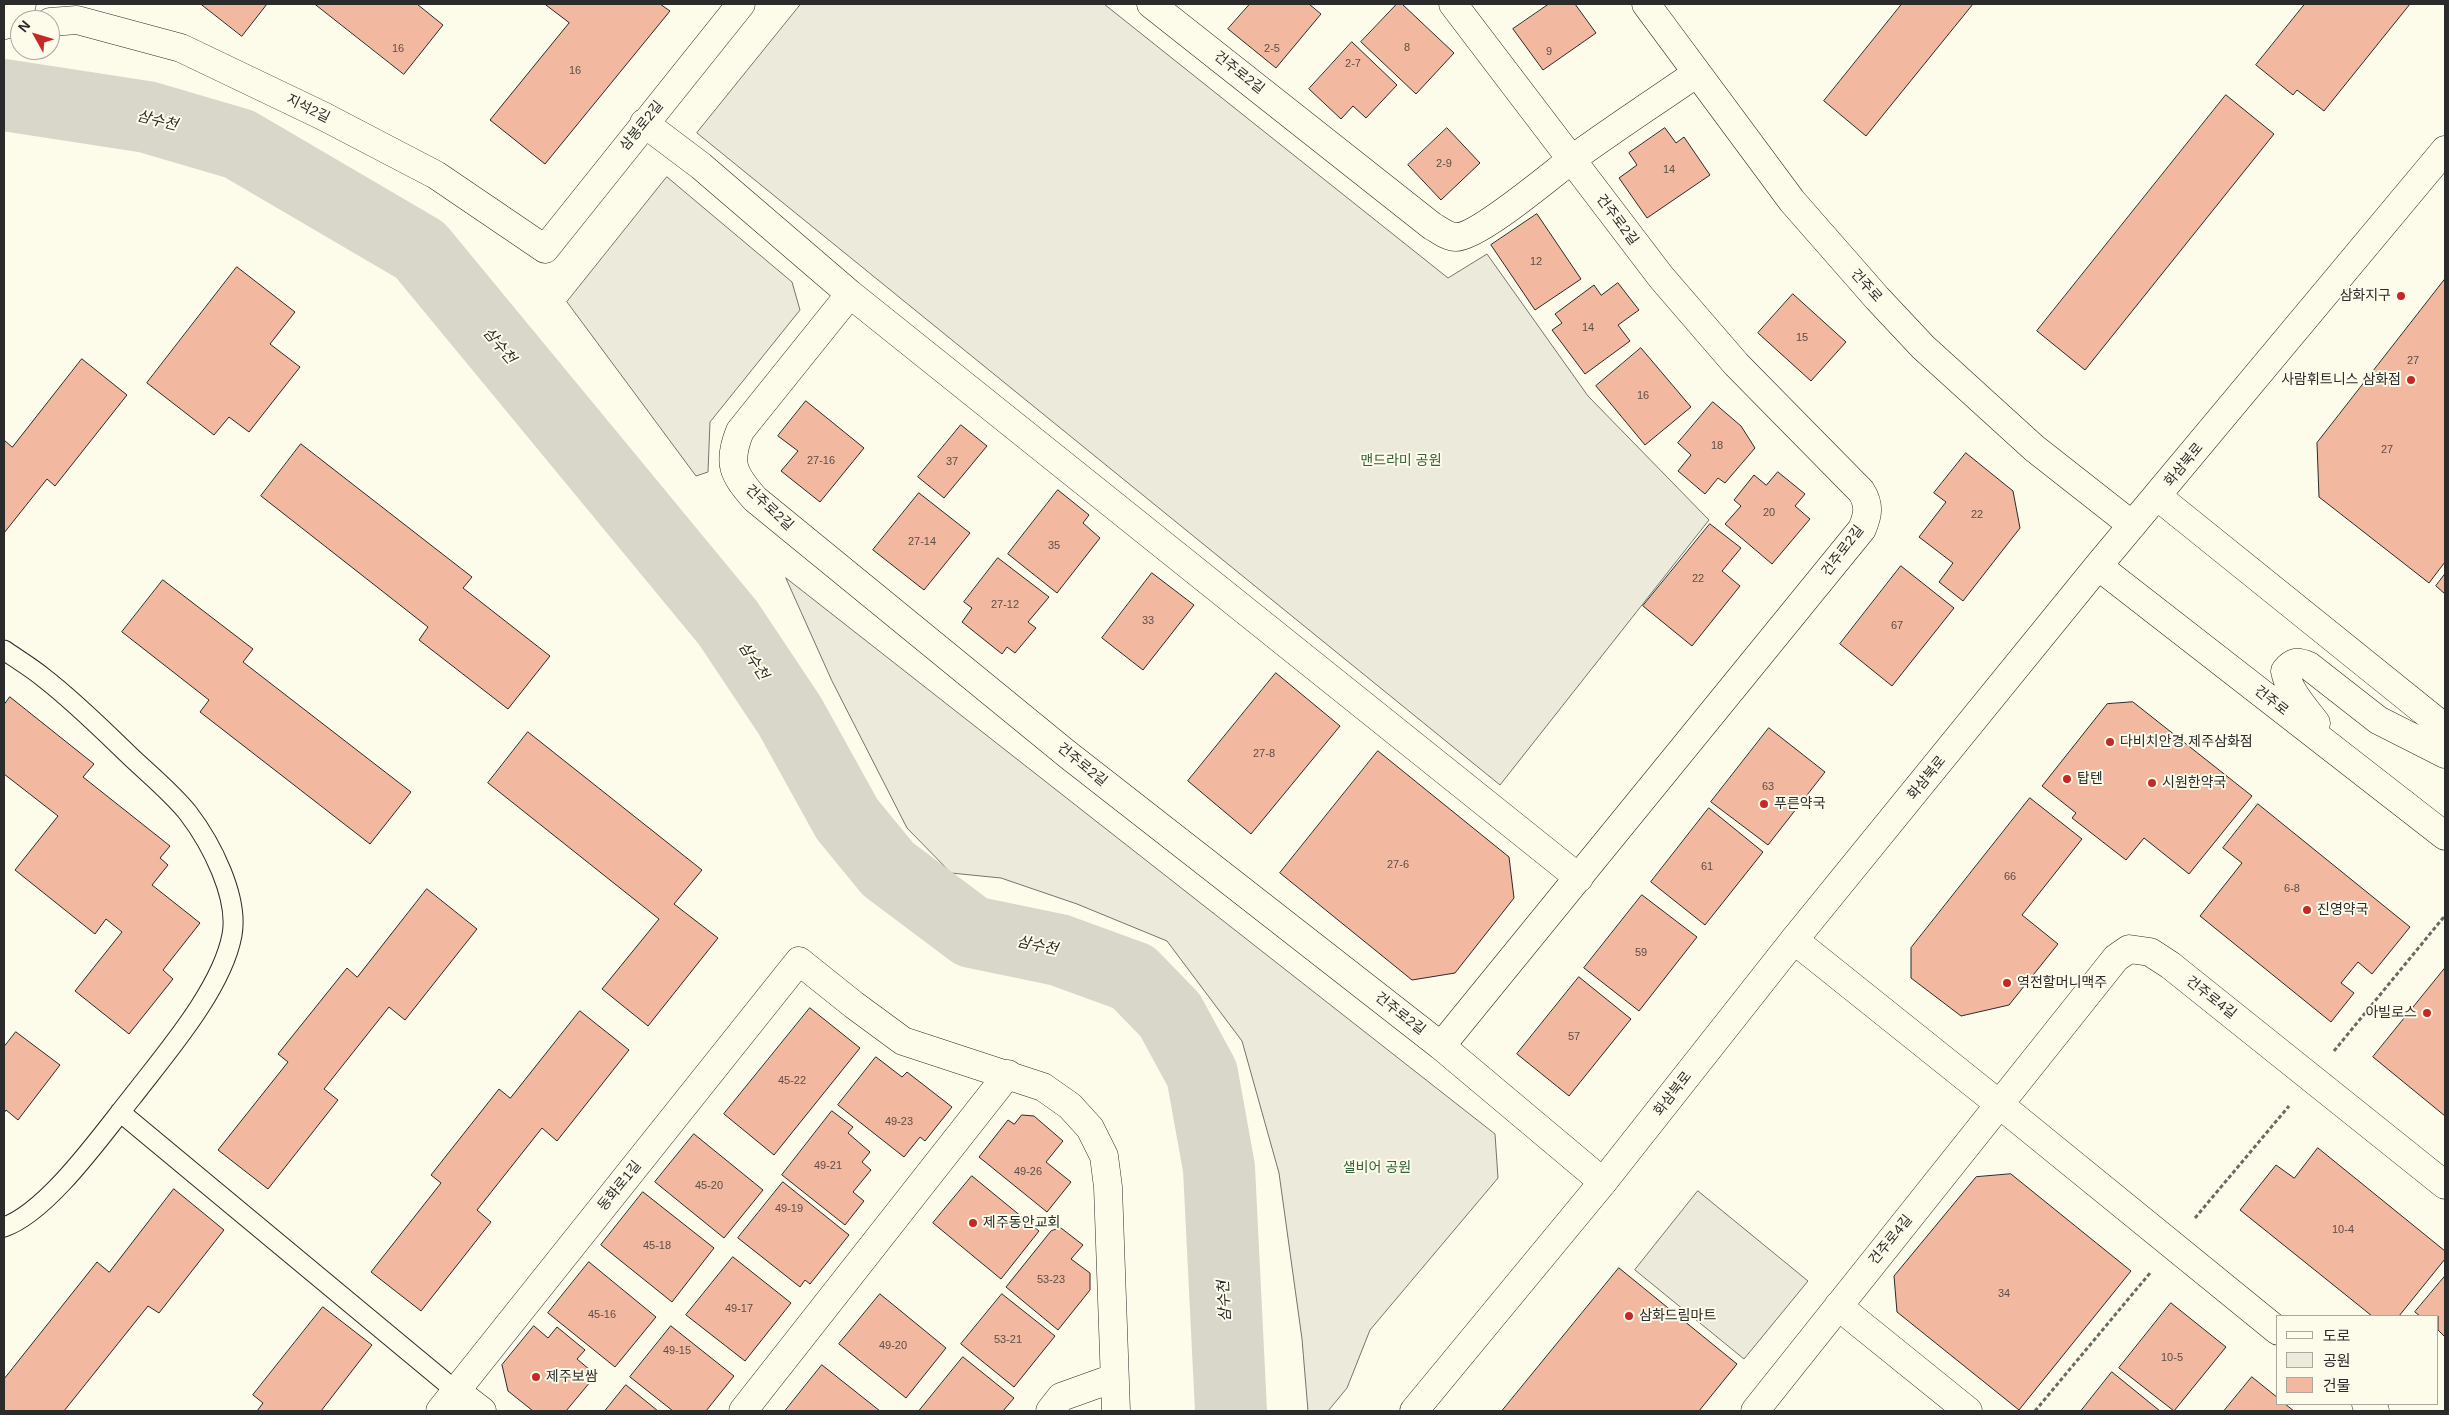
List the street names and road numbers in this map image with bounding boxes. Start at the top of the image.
street label: 건주로2길 [1210,48,1268,98]
street label: 지석2길 [283,91,333,127]
street label: 삼봉로2길 [617,98,667,154]
street label: 건주로2길 [1592,191,1642,249]
street label: 건주로 [1847,266,1885,306]
street label: 화삼북로 [2161,440,2207,490]
street label: 건주로2길 [742,482,796,534]
street label: 건주로2길 [1818,522,1868,580]
street label: 건주로 [2251,682,2291,720]
street label: 건주로2길 [1054,740,1110,790]
street label: 화삼북로 [1904,753,1950,803]
street label: 건주로4길 [2182,973,2240,1023]
street label: 건주로2길 [1371,989,1429,1039]
street label: 화삼북로 [1651,1069,1695,1119]
street label: 동화로1길 [595,1158,645,1214]
street label: 건주로4길 [1866,1212,1916,1268]

